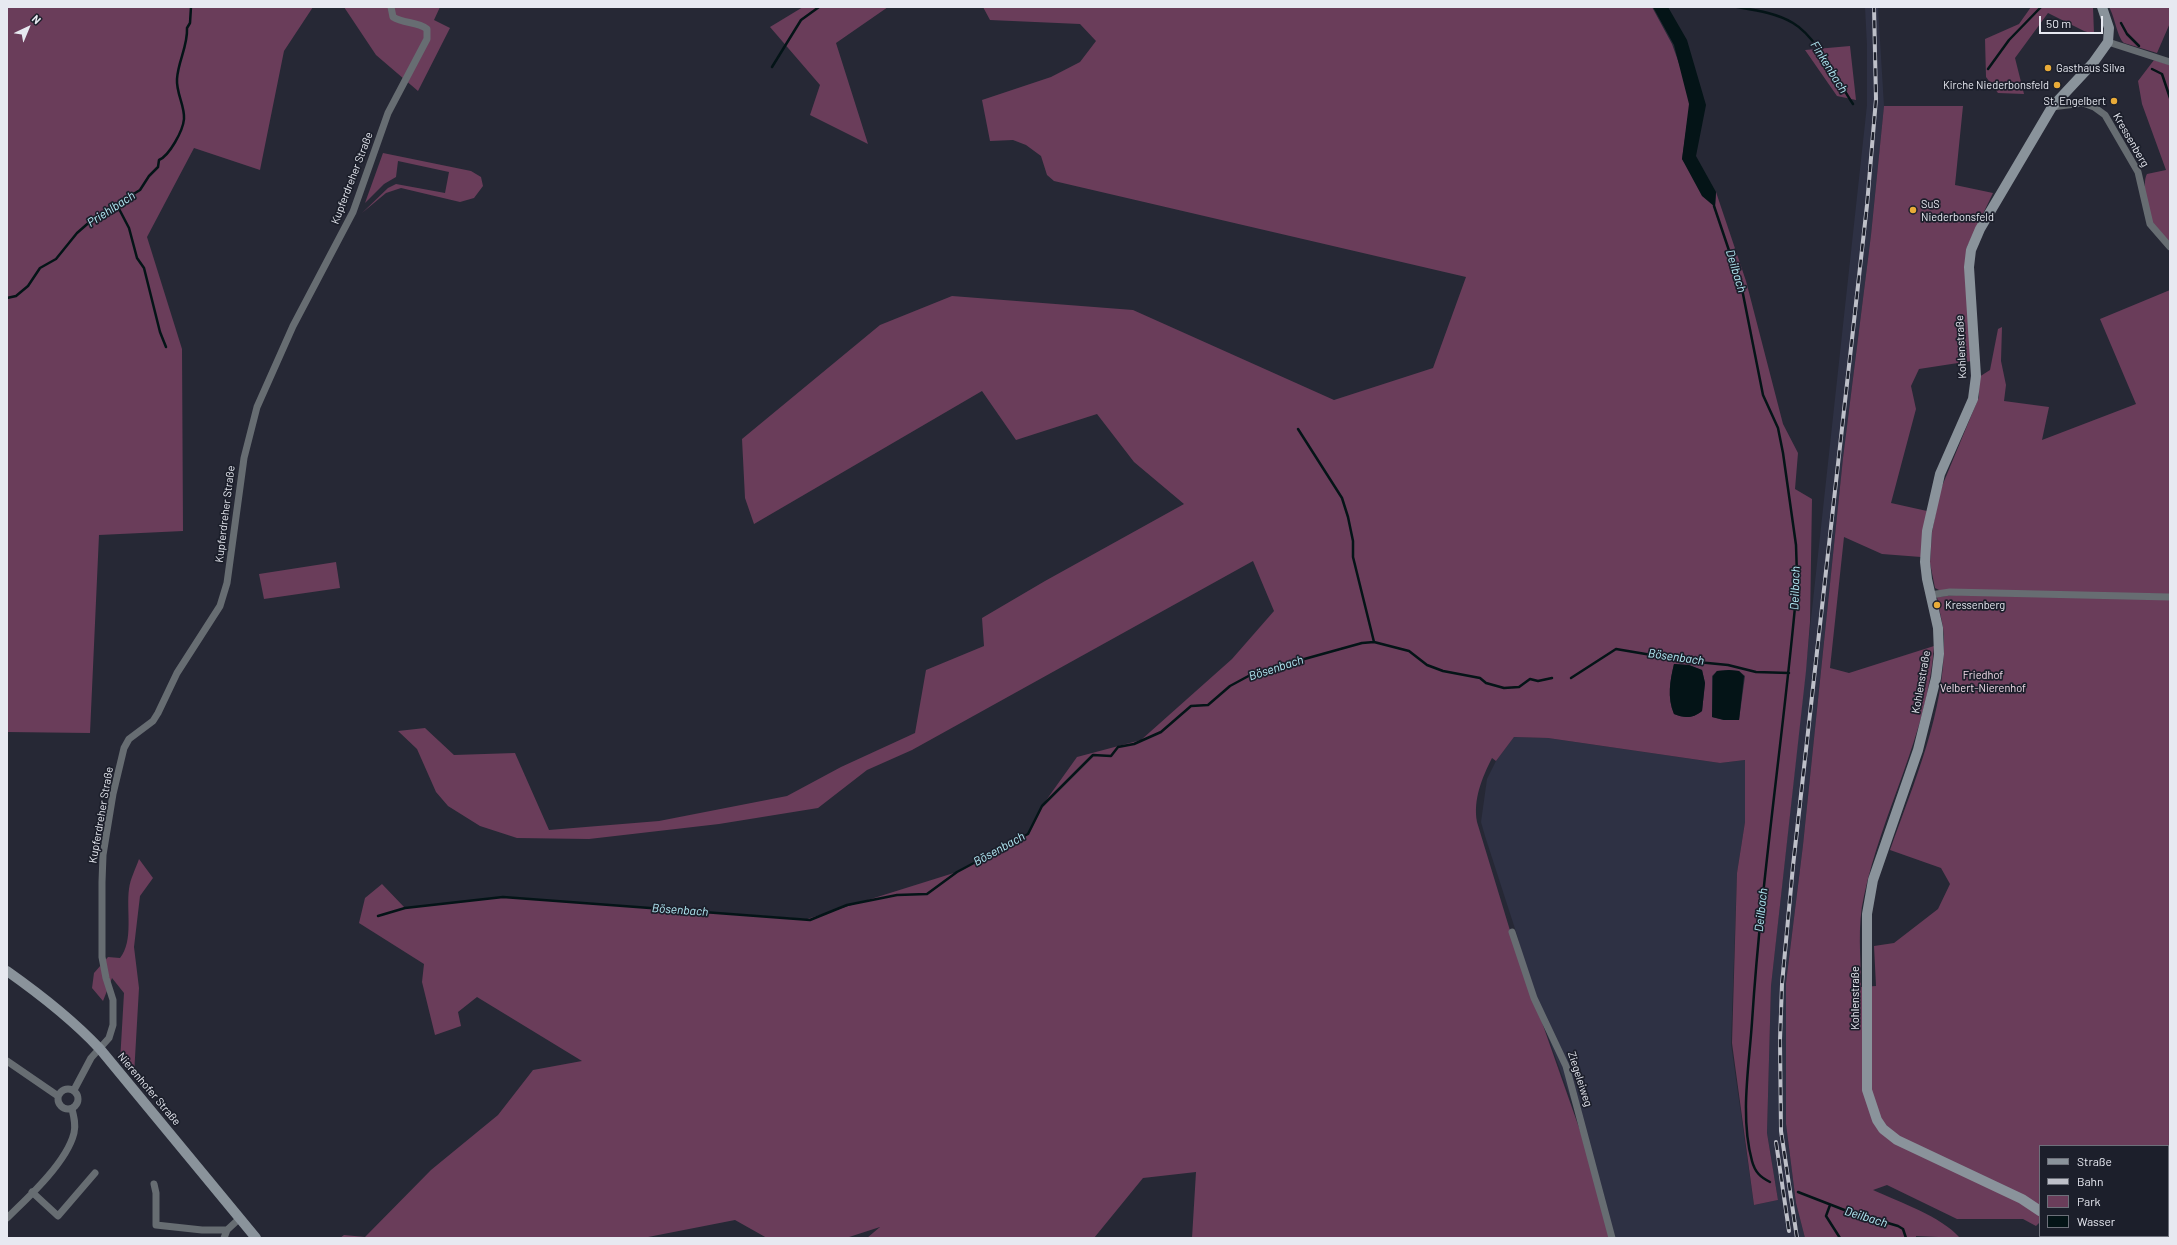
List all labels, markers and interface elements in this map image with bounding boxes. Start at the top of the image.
north arrow [8,8,48,48]
scale bar [2041,8,2105,34]
text: N [30,12,44,26]
text: 50 m [2046,16,2071,30]
water label: Finkenbach [1807,38,1851,96]
place label: Gasthaus Silva [2056,61,2125,75]
marker: Gasthaus Silva [2043,63,2053,73]
place label: Kirche Niederbonsfeld [1943,78,2049,92]
marker: Kirche Niederbonsfeld [2052,80,2062,90]
place label: St. Engelbert [2043,94,2106,108]
marker: St. Engelbert [2109,96,2119,106]
street label: Kressenberg [2110,111,2152,169]
street label: Kupferdreher Straße [328,130,376,226]
water label: Priehlbach [84,188,138,230]
place label: SuS Niederbonsfeld [1921,197,1994,223]
marker: SuS Niederbonsfeld [1908,205,1918,215]
water label: Deilbach [1723,248,1749,294]
street label: Kohlenstraße [1953,315,1969,379]
street label: Kupferdreher Straße [212,465,238,563]
water label: Deilbach [1787,566,1803,610]
place label: Kressenberg [1945,598,2005,612]
marker: Kressenberg [1932,600,1942,610]
water label: Bösenbach [1647,646,1705,668]
street label: Kohlenstraße [1909,649,1933,715]
water label: Bösenbach [1247,652,1305,684]
park label: Friedhof Velbert-Nierenhof [1940,668,2026,694]
street label: Kupferdreher Straße [86,766,116,864]
water label: Bösenbach [971,829,1027,869]
water label: Deilbach [1752,887,1770,933]
water label: Bösenbach [651,901,709,919]
street label: Kohlenstraße [1848,966,1862,1030]
street label: Nierenhofer Straße [115,1050,183,1128]
street label: Ziegeleiweg [1565,1050,1595,1108]
legend [2039,1145,2169,1237]
text: Straße [2077,1154,2112,1168]
text: Bahn [2077,1174,2104,1188]
text: Park [2077,1194,2101,1208]
water label: Deilbach [1843,1204,1889,1230]
text: Wasser [2077,1214,2115,1228]

